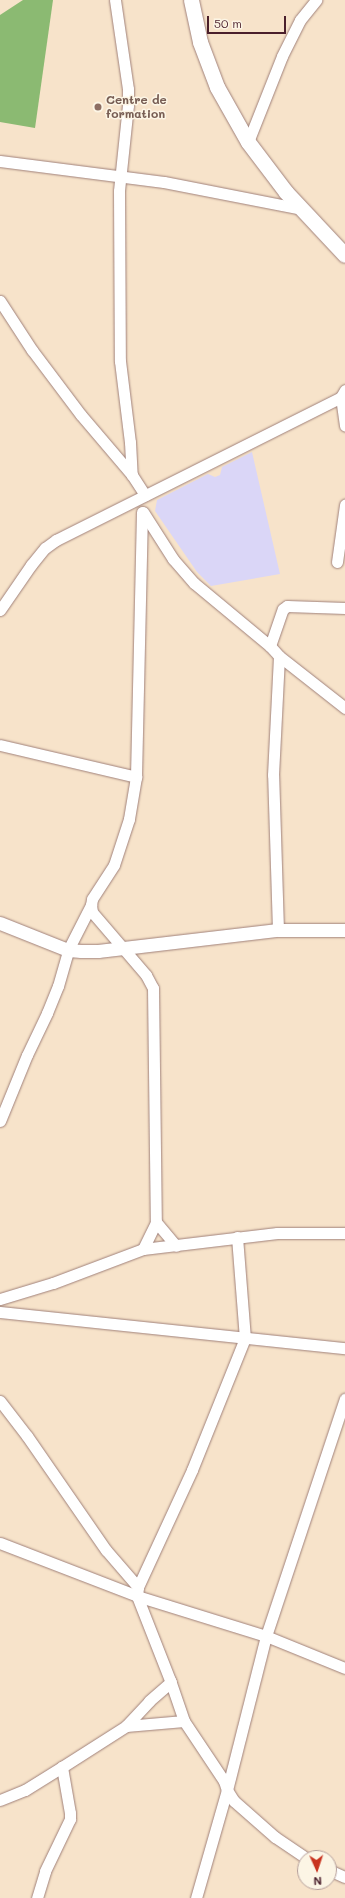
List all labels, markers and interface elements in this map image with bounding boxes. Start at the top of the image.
scale bar [209,8,288,34]
text: 50 m [214,15,242,31]
place label: Centre de formation [106,93,167,121]
marker: Centre de formation [93,102,103,112]
north arrow [297,1850,337,1890]
text: N [313,1874,322,1889]

